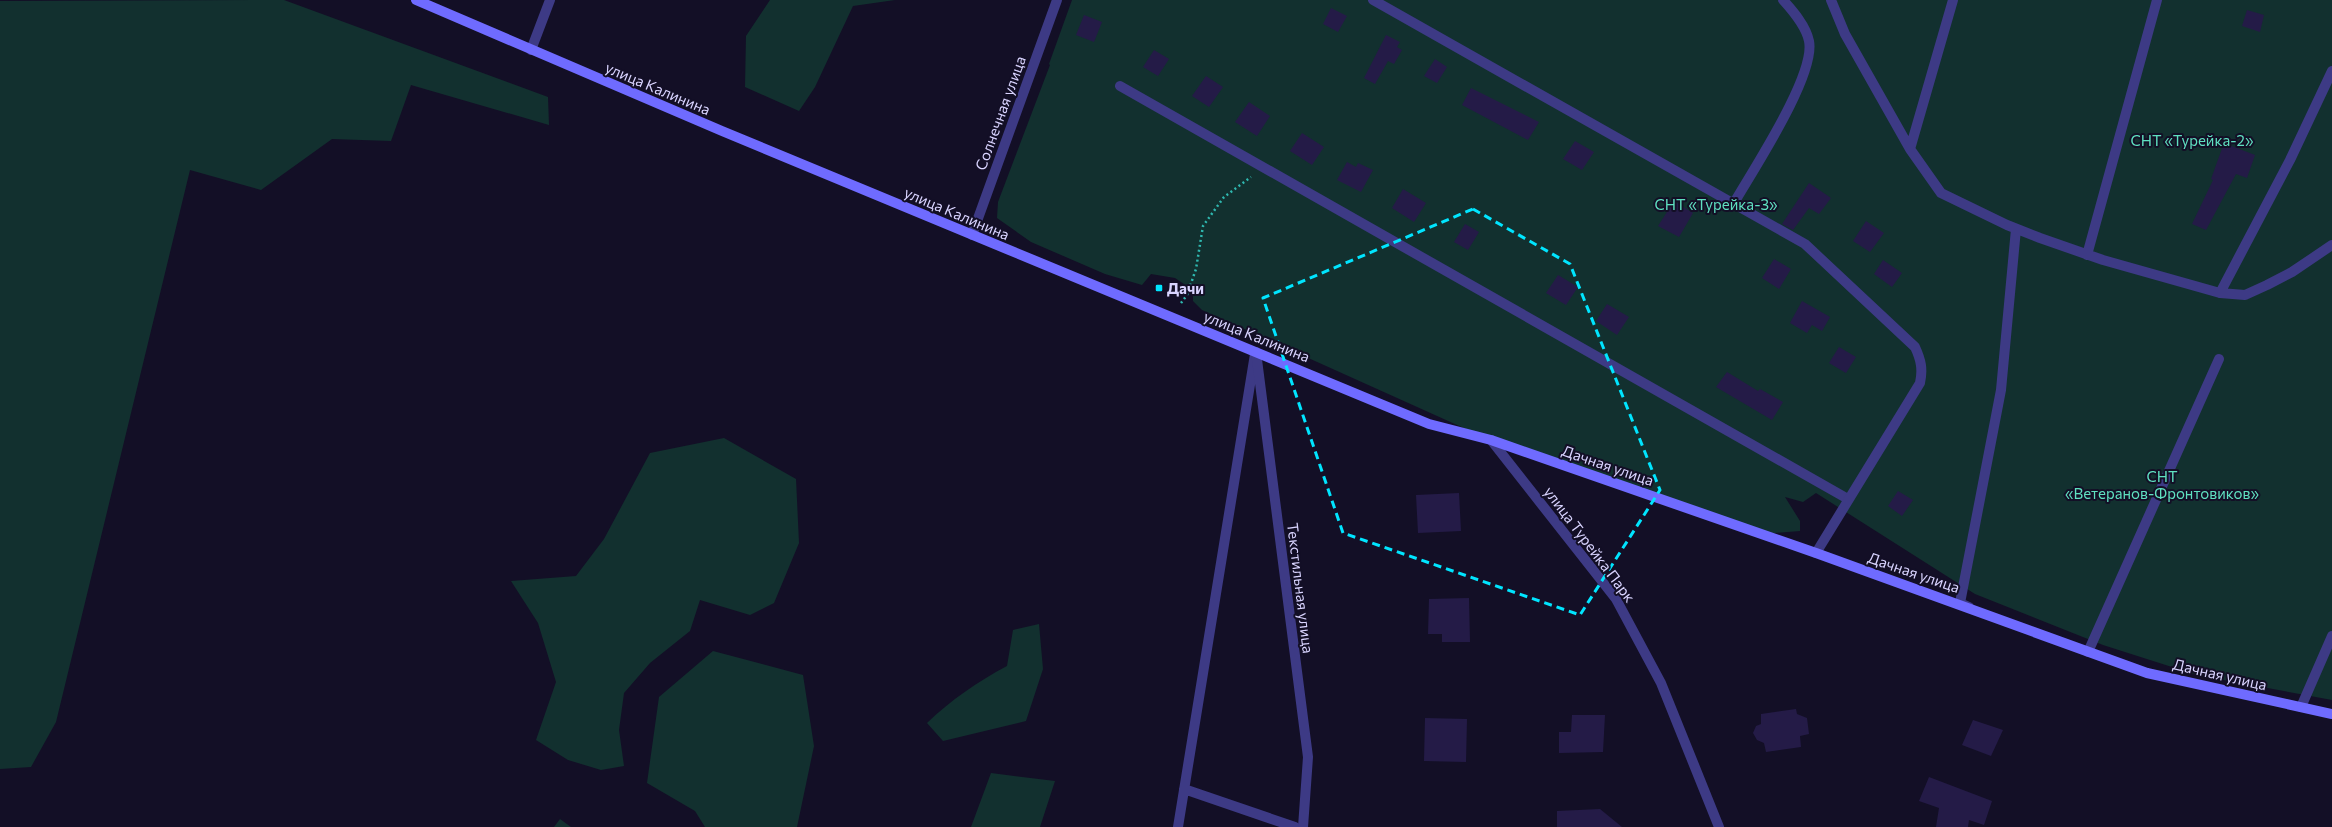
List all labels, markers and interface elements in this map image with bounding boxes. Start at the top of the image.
street label: Солнечная улица [971,53,1029,173]
street label: улица Калинина [603,58,713,118]
park label: СНТ «Турейка-2» [2131,131,2254,149]
street label: улица Калинина [902,183,1012,243]
park label: СНТ «Турейка-3» [1654,195,1778,213]
place label: Дачи [1167,279,1204,297]
marker: Дачи [1154,283,1164,293]
street label: улица Калинина [1201,307,1313,365]
street label: Дачная улица [1560,441,1656,489]
park label: СНТ «Ветеранов-Фронтовиков» [2065,467,2259,502]
street label: улица Турейка Парк [1541,483,1639,605]
street label: Текстильная улица [1284,522,1318,654]
street label: Дачная улица [1866,548,1962,596]
street label: Дачная улица [2171,654,2269,694]

